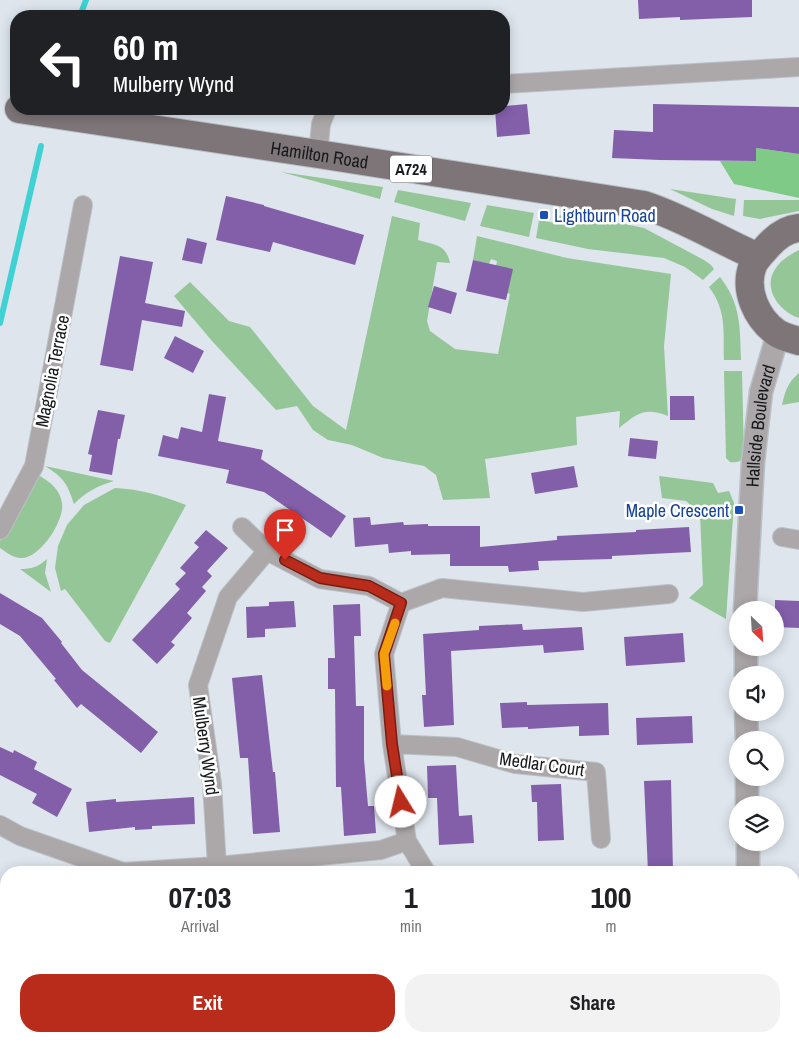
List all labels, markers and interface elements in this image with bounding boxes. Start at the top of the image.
text: 60 m [113,24,178,71]
icon: left [30,30,95,95]
text: Mulberry Wynd [113,69,234,99]
street label: Hamilton Road [269,135,370,174]
road number: A724 [390,156,432,182]
place label: Lightburn Road [554,203,656,228]
marker: Lightburn Road [538,209,550,221]
street label: Magnolia Terrace [29,313,75,429]
street label: Hallside Boulevard [739,361,781,488]
place label: Maple Crescent [626,498,729,523]
marker: Maple Crescent [733,504,745,516]
pin [264,509,306,560]
icon: arrive [271,516,299,544]
north arrow [729,601,784,656]
map controls [729,601,784,851]
button: sound [729,666,784,721]
street label: Mulberry Wynd [187,695,225,797]
button: search [729,731,784,786]
street label: Medlar Court [498,746,586,782]
position arrow [374,775,426,827]
button: layers [729,796,784,851]
text: 07:03 [169,877,231,917]
text: 1 [404,877,418,917]
text: 100 [590,877,631,917]
text: Arrival [181,915,219,937]
text: min [400,915,422,937]
text: m [605,915,616,937]
button: Exit [20,974,395,1032]
button: Share [405,974,780,1032]

